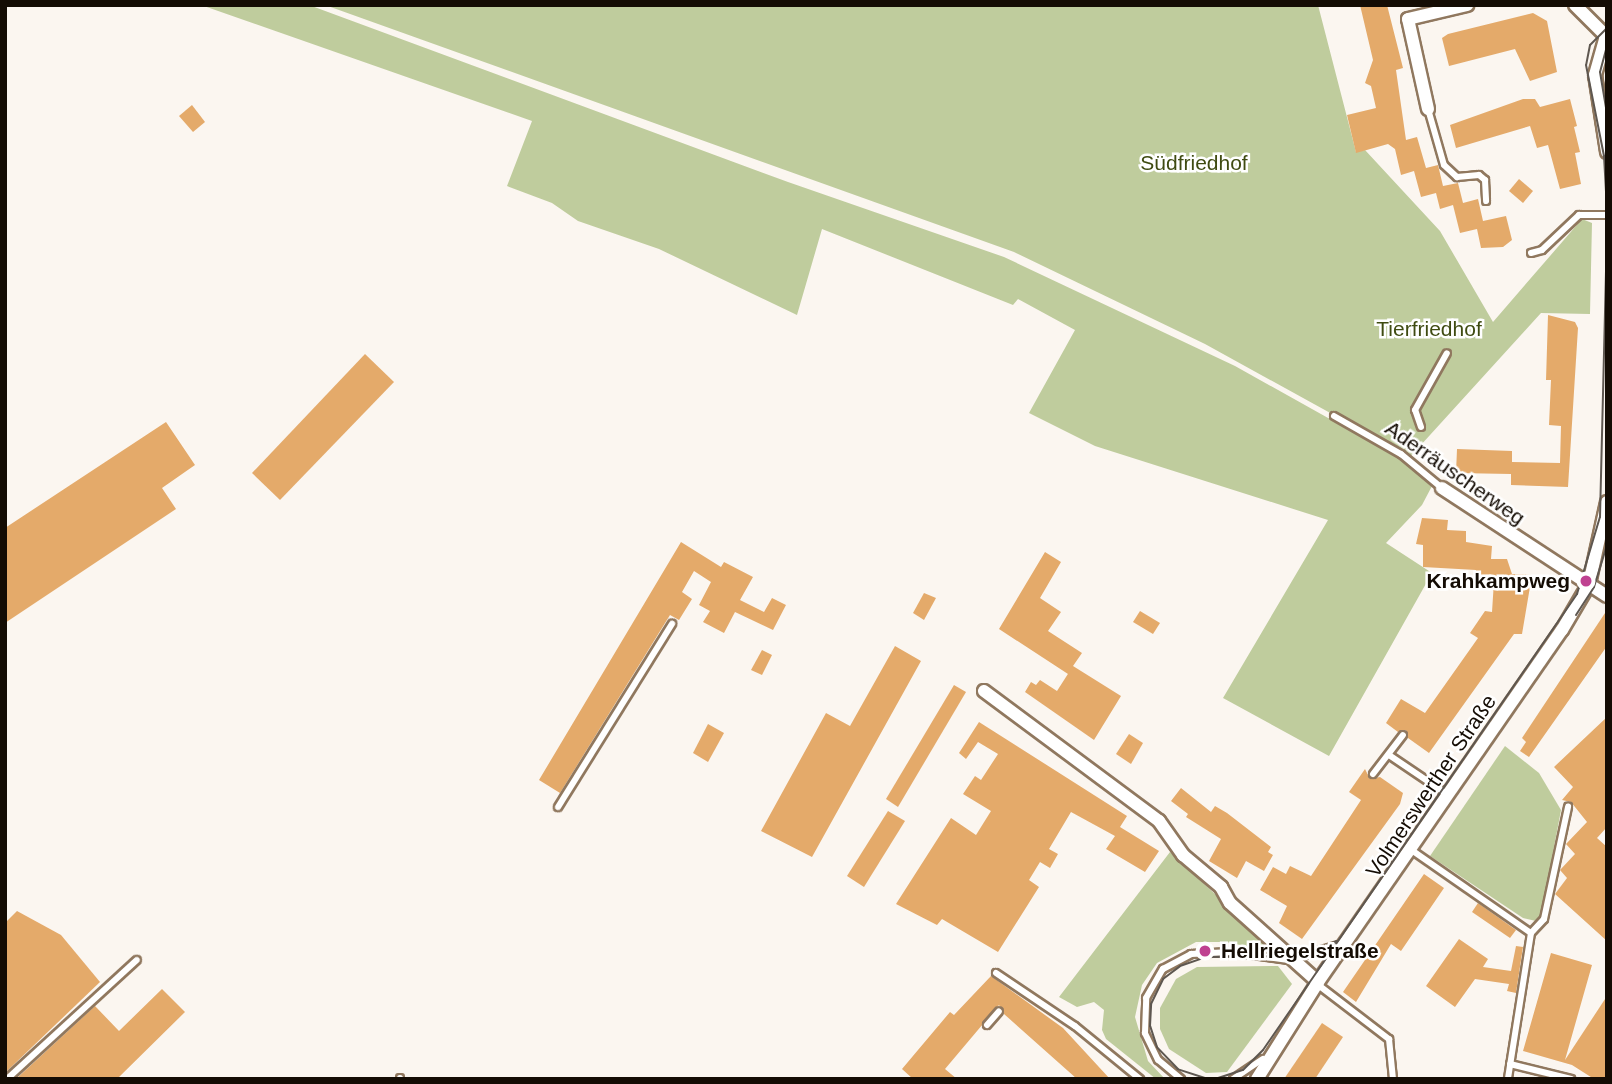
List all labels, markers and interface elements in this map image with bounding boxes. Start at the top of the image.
park label: Südfriedhof [1140,150,1248,176]
park label: Tierfriedhof [1376,316,1482,342]
street label: Aderräuscherweg [1380,415,1530,531]
place label: Krahkampweg [1426,568,1570,594]
marker: Krahkampweg [1576,571,1596,591]
street label: Volmerswerther Straße [1361,690,1501,882]
place label: Hellriegelstraße [1221,938,1379,964]
marker: Hellriegelstraße [1195,941,1215,961]

